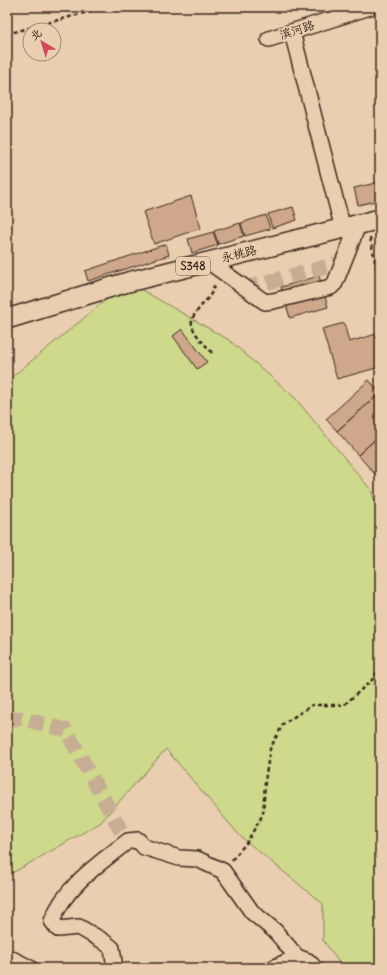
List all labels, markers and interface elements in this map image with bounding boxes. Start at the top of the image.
street label: 滨河路 [277,17,316,42]
north arrow [22,22,62,62]
text: 北 [27,25,44,43]
street label: 永桃路 [220,242,258,265]
road number: S348 [176,257,210,275]

